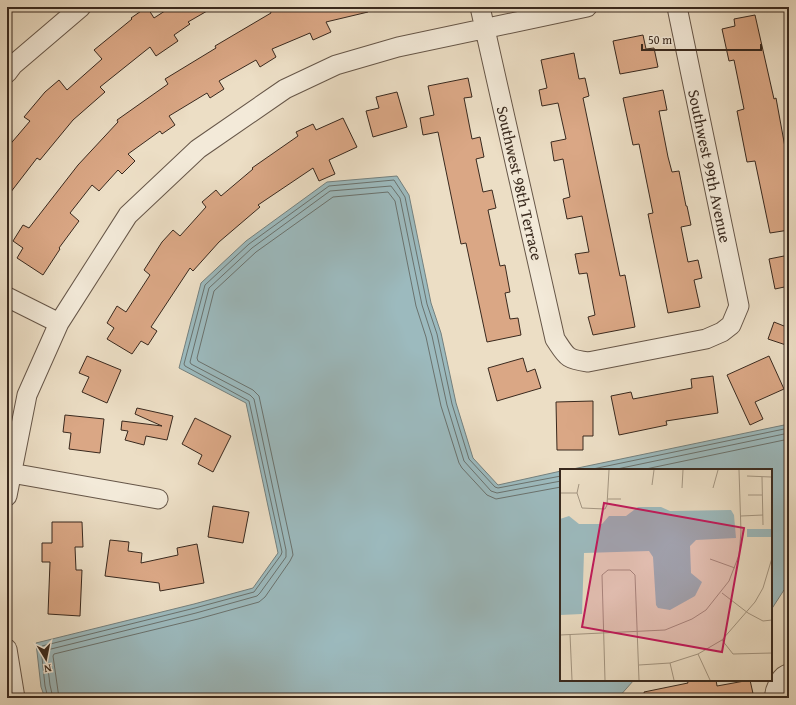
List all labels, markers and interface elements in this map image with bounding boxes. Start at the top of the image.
scale bar [642,26,761,52]
text: 50 m [648,31,672,48]
street label: Southwest 99th Avenue [682,87,738,245]
street label: Southwest 98th Terrace [491,103,549,263]
inset map [560,469,772,681]
north arrow [26,639,66,679]
text: N [42,660,53,677]

